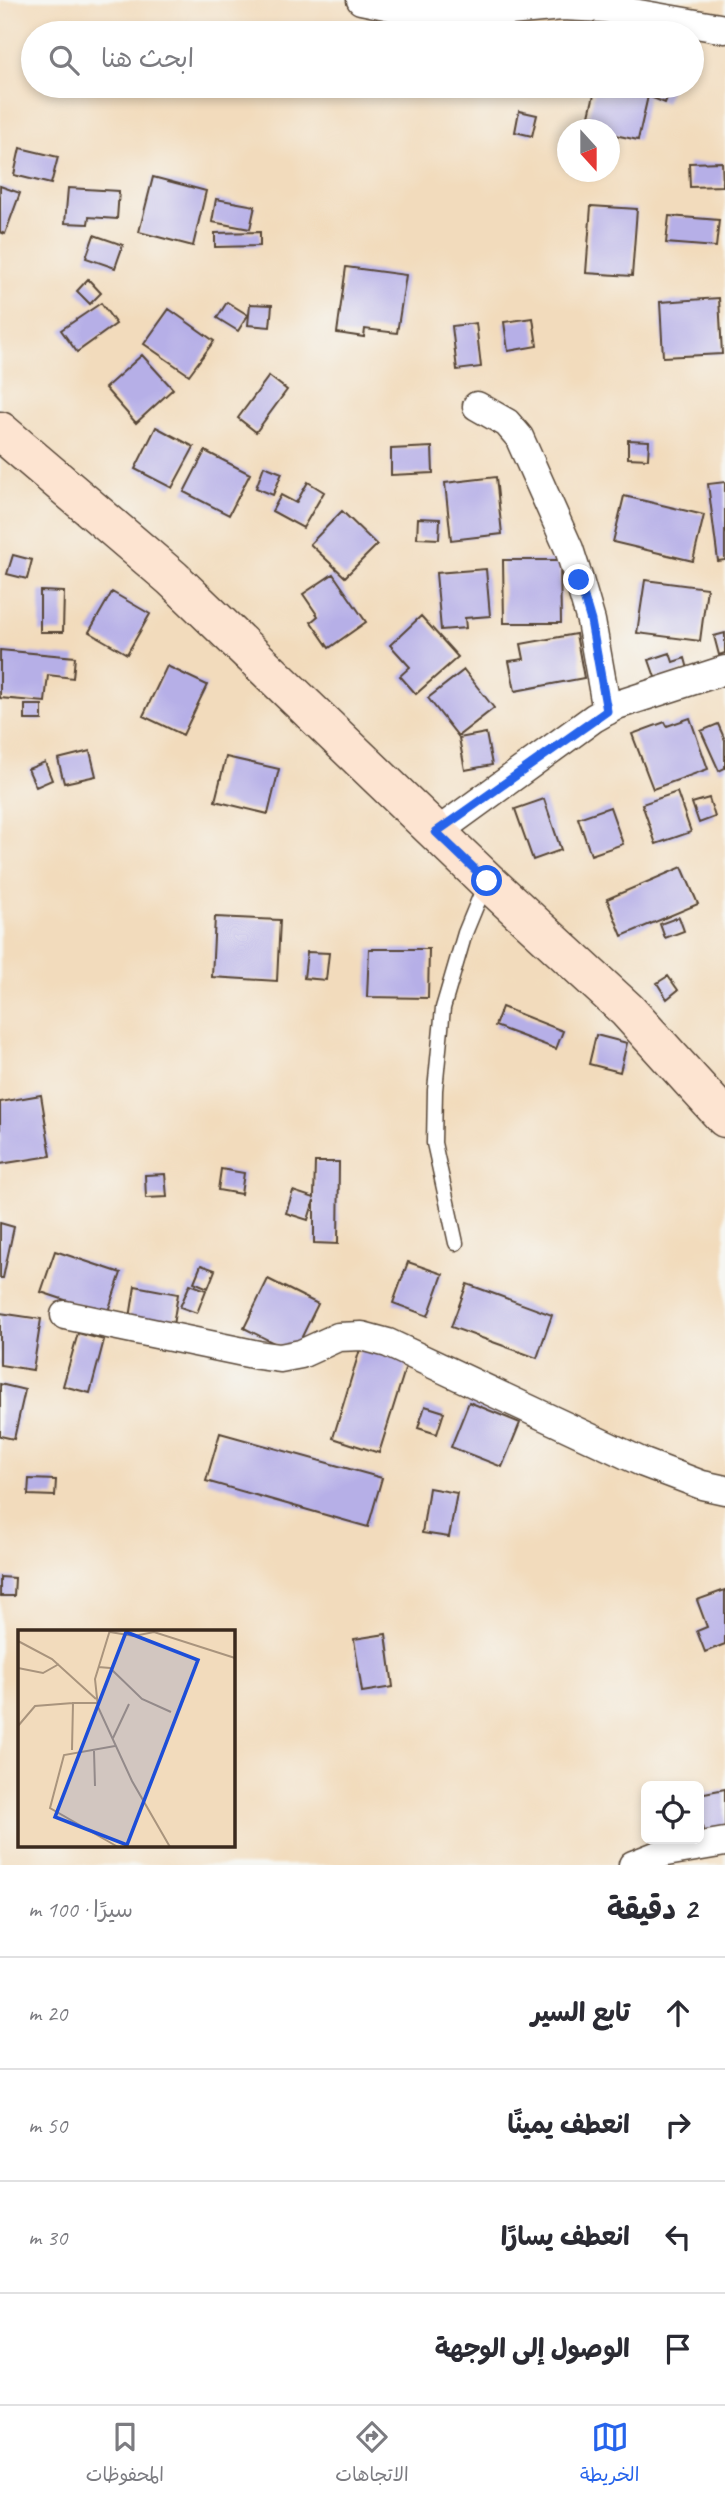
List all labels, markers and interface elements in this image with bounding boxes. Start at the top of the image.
search box [21,21,704,98]
icon: search [45,41,83,79]
text: ابحث هنا [101,42,194,75]
north arrow [557,119,620,182]
route end [563,564,594,595]
route start [471,865,502,896]
inset map [18,1630,234,1848]
map controls [641,1781,704,1844]
button: locate [641,1781,704,1844]
text: 2 دقيقة [607,1890,697,1928]
text: سيرًا · 100 m [28,1895,133,1924]
icon: ahead [659,1994,697,2032]
text: تابع السير [531,1996,630,2029]
text: 20 m [28,1999,67,2028]
icon: right [659,2106,697,2144]
text: انعطف يمينًا [508,2108,630,2141]
text: 50 m [28,2111,67,2140]
icon: left [659,2218,697,2256]
text: انعطف يسارًا [501,2220,630,2253]
text: 30 m [28,2223,67,2252]
icon: arrive [659,2330,697,2368]
text: الوصول إلى الوجهة [435,2332,630,2365]
tab: المحفوظات [86,2418,164,2491]
tab: الاتجاهات [335,2418,409,2491]
tab: الخريطة [580,2418,639,2491]

